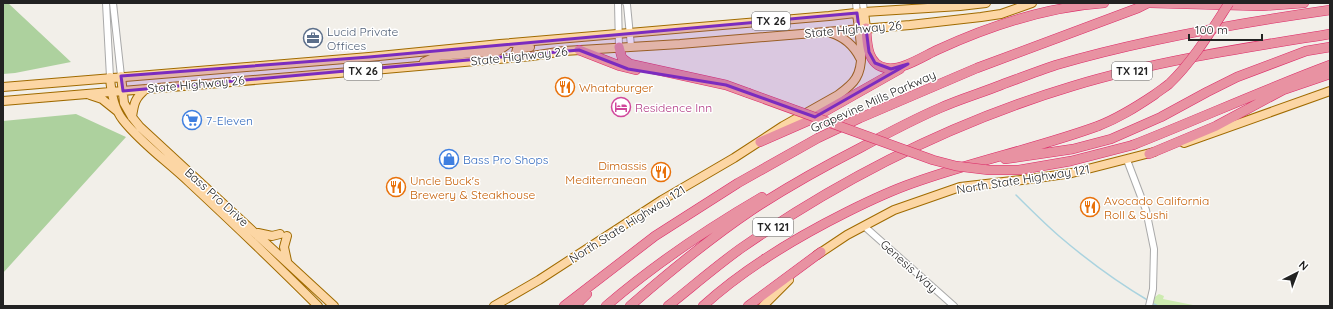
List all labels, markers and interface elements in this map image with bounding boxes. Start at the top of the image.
road number: TX 26 [752,12,790,30]
scale bar [1189,16,1262,42]
street label: State Highway 26 [804,17,903,41]
text: 100 m [1195,22,1228,37]
place label: Lucid Private Offices [327,24,398,53]
office icon: Lucid Private Offices [302,27,324,49]
street label: State Highway 26 [470,43,569,69]
road number: TX 26 [344,62,382,80]
road number: TX 121 [1112,62,1152,80]
street label: Grapevine Mills Parkway [808,67,938,135]
street label: State Highway 26 [147,72,246,96]
restaurant icon: Whataburger [554,76,576,98]
place label: Whataburger [579,80,654,95]
hotel icon: Residence Inn [610,96,632,118]
place label: Residence Inn [635,100,712,115]
supermarket icon: 7-Eleven [181,109,203,131]
place label: 7-Eleven [206,113,253,128]
shop icon: Bass Pro Shops [438,148,460,170]
place label: Bass Pro Shops [463,152,549,167]
place label: Dimassis Mediterranean [565,158,647,187]
restaurant icon: Dimassis Mediterranean [650,161,672,183]
street label: North State Highway 121 [955,161,1091,197]
street label: Bass Pro Drive [182,164,252,230]
place label: Uncle Buck's Brewery & Steakhouse [410,173,536,202]
restaurant icon: Uncle Buck's Brewery & Steakhouse [385,176,407,198]
street label: North State Highway 121 [566,182,688,266]
place label: Avocado California Roll & Sushi [1104,193,1209,222]
restaurant icon: Avocado California Roll & Sushi [1079,196,1101,218]
road number: TX 121 [753,218,793,236]
street label: Genesis Way [877,236,941,296]
north arrow [1277,253,1317,293]
text: N [1296,258,1311,273]

